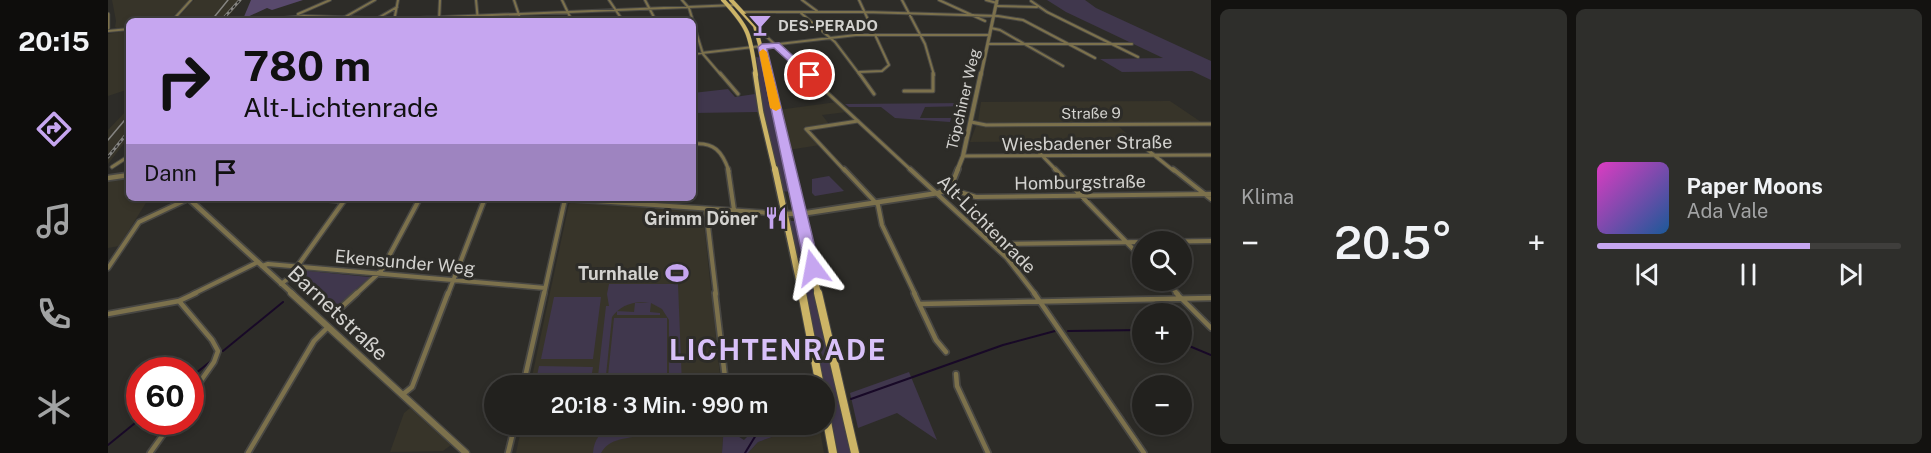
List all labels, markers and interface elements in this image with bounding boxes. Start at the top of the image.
bar icon: DES-PERADO [747,12,773,38]
place label: DES-PERADO [778,17,878,34]
text: 20:15 [18,25,90,57]
text: 780 m [243,41,371,90]
icon: right [144,42,222,120]
street label: Töpchiner Weg [943,47,983,151]
pin [784,49,835,100]
icon: arrive [793,58,826,91]
text: Alt-Lichtenrade [243,91,439,123]
street label: Straße 9 [1061,104,1121,122]
icon: directions [33,108,75,150]
street label: Wiesbadener Straße [1002,131,1172,155]
icon: arrive [209,156,242,189]
text: Dann [144,160,197,186]
street label: Alt-Lichtenrade [933,170,1041,278]
street label: Homburgstraße [1014,170,1146,194]
text: Paper Moons [1687,173,1823,199]
text: Klima [1241,185,1294,209]
text: Ada Vale [1687,199,1768,223]
icon: music [33,200,75,242]
restaurant icon: Grimm Döner [763,205,789,231]
place label: Grimm Döner [644,208,759,229]
text: 20.5° [1334,216,1452,269]
text: − [1241,224,1259,262]
text: + [1527,224,1545,262]
map controls [1132,231,1192,435]
button: search [1132,231,1192,291]
position arrow [781,236,845,300]
street label: Ekensunder Weg [334,245,476,279]
icon: previous [1631,258,1664,291]
icon: pause [1732,258,1765,291]
icon: next [1834,258,1867,291]
street label: Barnetstraße [283,260,393,366]
sports icon: Turnhalle [664,260,690,286]
place label: Turnhalle [578,263,659,284]
icon: phone [33,293,75,335]
button: + [1132,303,1192,363]
district label: LICHTENRADE [669,333,887,366]
speed limit sign: 60 [126,357,204,435]
button: − [1132,375,1192,435]
icon: climate [33,386,75,428]
text: 20:18 · 3 Min. · 990 m [551,392,768,418]

